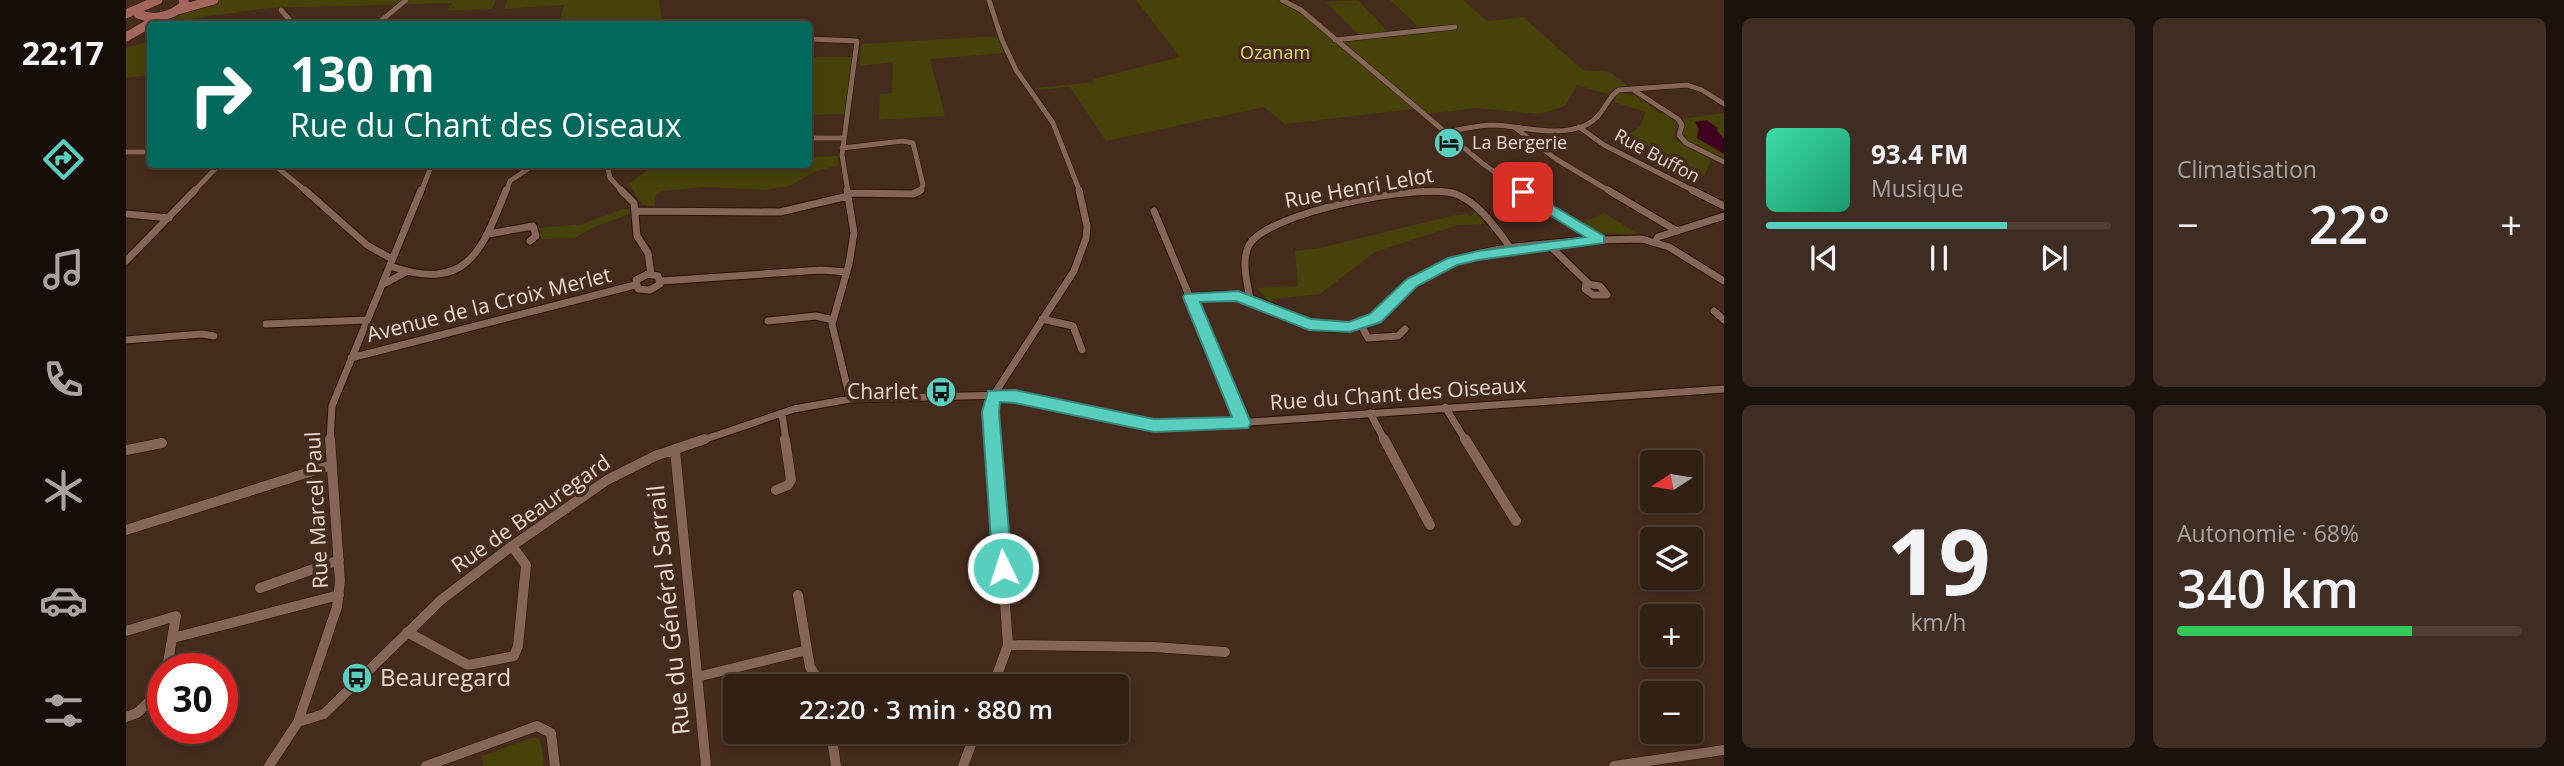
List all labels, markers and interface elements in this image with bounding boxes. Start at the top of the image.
text: 22:17 [22,31,104,74]
text: 130 m [290,40,435,106]
park label: Ozanam [1240,40,1310,64]
icon: right [175,49,266,140]
text: Rue du Chant des Oiseaux [290,103,682,146]
street label: Rue Buffon [1611,123,1704,188]
hotel icon: La Bergerie [1432,126,1466,160]
place label: La Bergerie [1472,130,1567,154]
icon: directions [39,135,88,184]
text: 93.4 FM [1871,136,1969,172]
text: Climatisation [2177,153,2317,185]
street label: Rue Henri Lelot [1282,160,1435,214]
pin [1493,162,1553,222]
text: Musique [1871,172,1964,204]
icon: arrive [1504,173,1542,211]
text: 22° [2309,188,2390,259]
text: − [2177,198,2199,250]
text: + [2500,198,2522,250]
icon: previous [1805,239,1843,277]
icon: pause [1920,239,1958,277]
icon: next [2035,239,2073,277]
icon: music [39,245,88,294]
street label: Avenue de la Croix Merlet [364,260,614,348]
icon: phone [39,355,88,404]
street label: Rue du Chant des Oiseaux [1269,370,1527,416]
bus stop icon: Charlet [924,375,958,409]
place label: Charlet [847,377,918,405]
street label: Rue Marcel Paul [298,431,334,589]
street label: Rue de Beauregard [445,448,615,579]
north arrow [1640,450,1703,513]
map controls [1640,450,1703,744]
icon: climate [39,466,88,515]
street label: Rue du Général Sarrail [638,484,697,737]
text: 19 [1886,498,1991,622]
text: Autonomie · 68% [2177,517,2359,549]
button: layers [1640,527,1703,590]
position arrow [966,531,1040,605]
text: 340 km [2177,552,2359,623]
icon: car [39,576,88,625]
button: + [1640,604,1703,667]
text: km/h [1911,606,1966,638]
speed limit sign: 30 [147,653,238,744]
place label: Beauregard [380,660,511,693]
bus stop icon: Beauregard [340,661,374,695]
button: − [1640,681,1703,744]
icon: filters [39,686,88,735]
text: 22:20 · 3 min · 880 m [799,691,1053,727]

